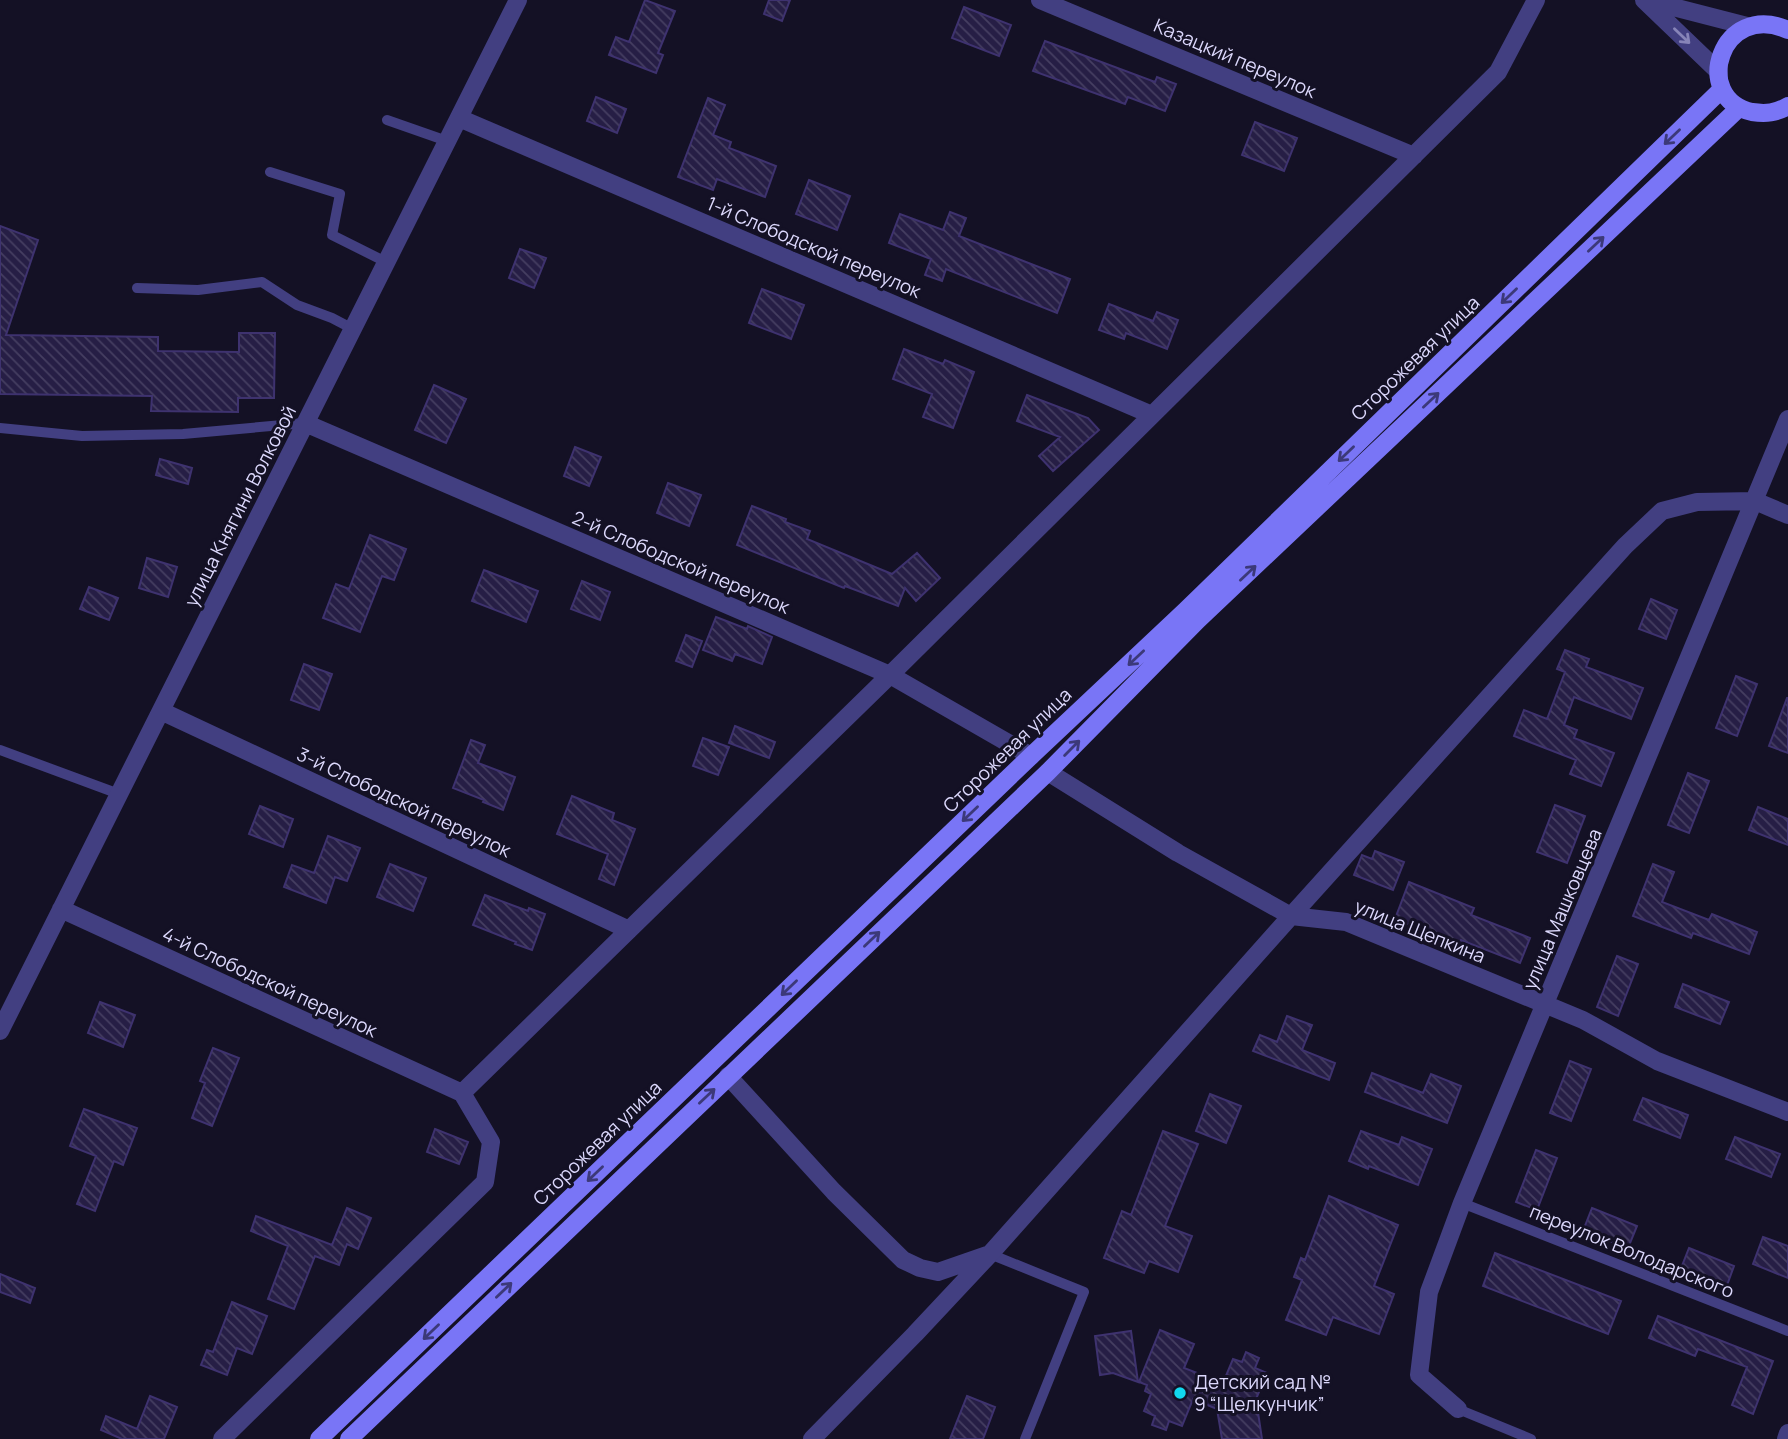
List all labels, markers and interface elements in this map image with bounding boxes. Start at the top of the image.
street label: Казацкий переулок [1150,12,1321,104]
one-way arrow [1673,27,1690,44]
one-way arrow [1664,129,1681,146]
street label: 1-й Слободской переулок [703,190,926,304]
one-way arrow [1587,235,1604,252]
one-way arrow [1501,287,1518,304]
street label: Сторожевая улица [1345,290,1485,426]
one-way arrow [1422,392,1440,408]
street label: улица Княгини Волковой [178,401,302,611]
one-way arrow [1338,446,1355,463]
street label: 2-й Слободской переулок [568,504,794,620]
one-way arrow [1239,565,1256,582]
one-way arrow [1128,649,1145,666]
street label: Сторожевая улица [937,682,1077,818]
one-way arrow [1063,739,1080,756]
street label: 3-й Слободской переулок [293,741,516,863]
one-way arrow [962,806,979,823]
street label: улица Машковцева [1516,824,1608,994]
street label: улица Щепкина [1351,893,1489,969]
street label: 4-й Слободской переулок [158,921,382,1044]
one-way arrow [863,930,880,947]
one-way arrow [780,980,797,997]
street label: Сторожевая улица [527,1075,667,1211]
one-way arrow [699,1087,716,1104]
one-way arrow [586,1166,603,1183]
street label: переулок Володарского [1526,1198,1738,1304]
one-way arrow [495,1282,512,1299]
one-way arrow [422,1323,440,1340]
place label: Детский сад № 9 “Щелкунчик” [1194,1369,1331,1417]
marker: Детский сад № 9 “Щелкунчик” [1172,1385,1188,1401]

